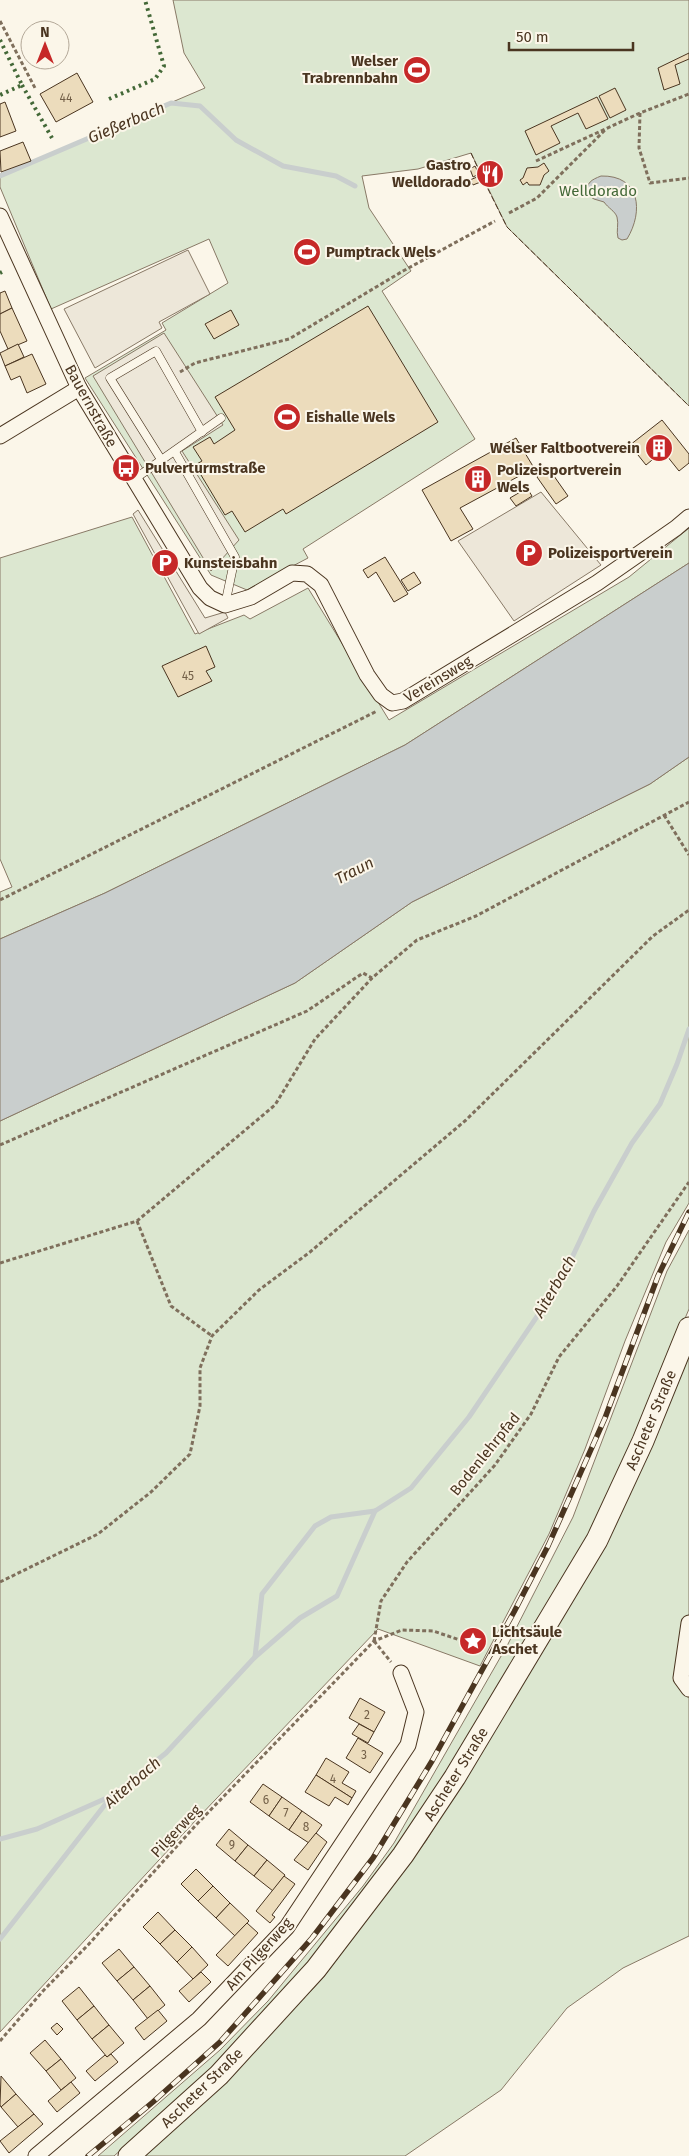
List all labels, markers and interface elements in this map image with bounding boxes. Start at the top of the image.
north arrow [20,20,70,70]
scale bar [509,20,633,52]
text: N [40,24,50,41]
text: 50 m [516,28,549,46]
place label: Welser Trabrennbahn [302,52,399,87]
sports icon: Welser Trabrennbahn [402,55,432,85]
house number: 44 [60,91,73,105]
water label: Gießerbach [85,98,168,147]
place label: Gastro Welldorado [392,156,471,191]
restaurant icon: Gastro Welldorado [475,159,505,189]
park label: Welldorado [559,182,637,200]
sports icon: Pumptrack Wels [292,237,322,267]
place label: Pumptrack Wels [326,243,436,261]
street label: Bauernstraße [61,362,121,450]
sports icon: Eishalle Wels [272,402,302,432]
place label: Eishalle Wels [306,408,395,426]
building icon: Welser Faltbootverein [644,433,674,463]
place label: Welser Faltbootverein [490,439,640,457]
bus stop icon: Pulverturmstraße [111,453,141,483]
place label: Pulverturmstraße [145,459,266,477]
place label: Polizeisportverein Wels [497,461,622,496]
building icon: Polizeisportverein Wels [463,464,493,494]
parking icon: Polizeisportverein [514,538,544,568]
place label: Polizeisportverein [548,544,673,562]
parking icon: Kunsteisbahn [150,548,180,578]
place label: Kunsteisbahn [184,554,277,572]
street label: Vereinsweg [401,652,476,706]
house number: 45 [182,669,194,683]
water label: Traun [332,853,377,888]
water label: Aiterbach [529,1252,580,1322]
street label: Ascheter Straße [622,1367,680,1473]
street label: Bodenlehrpfad [446,1409,524,1499]
place label: Lichtsäule Aschet [491,1623,562,1658]
place icon: Lichtsäule Aschet [458,1626,488,1656]
house number: 2 [364,1708,370,1722]
street label: Ascheter Straße [420,1724,492,1824]
house number: 3 [361,1748,367,1762]
water label: Aiterbach [99,1753,164,1813]
house number: 4 [330,1772,337,1786]
house number: 6 [263,1793,269,1807]
street label: Pilgerweg [147,1801,205,1861]
house number: 7 [283,1806,289,1820]
house number: 8 [303,1820,310,1834]
house number: 9 [229,1838,235,1852]
street label: Am Pilgerweg [222,1914,296,1994]
street label: Ascheter Straße [157,2044,247,2132]

